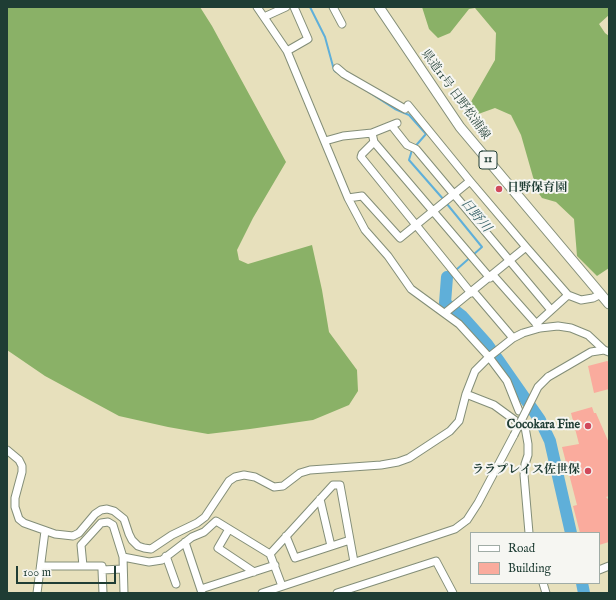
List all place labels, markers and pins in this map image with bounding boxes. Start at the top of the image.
place label: 日野保育園 [507,182,567,196]
marker: 日野保育園 [494,184,504,194]
place label: Cocokara Fine [507,419,580,433]
marker: Cocokara Fine [583,421,593,431]
place label: ララプレイス佐世保 [472,464,580,478]
marker: ララプレイス佐世保 [583,466,593,476]

